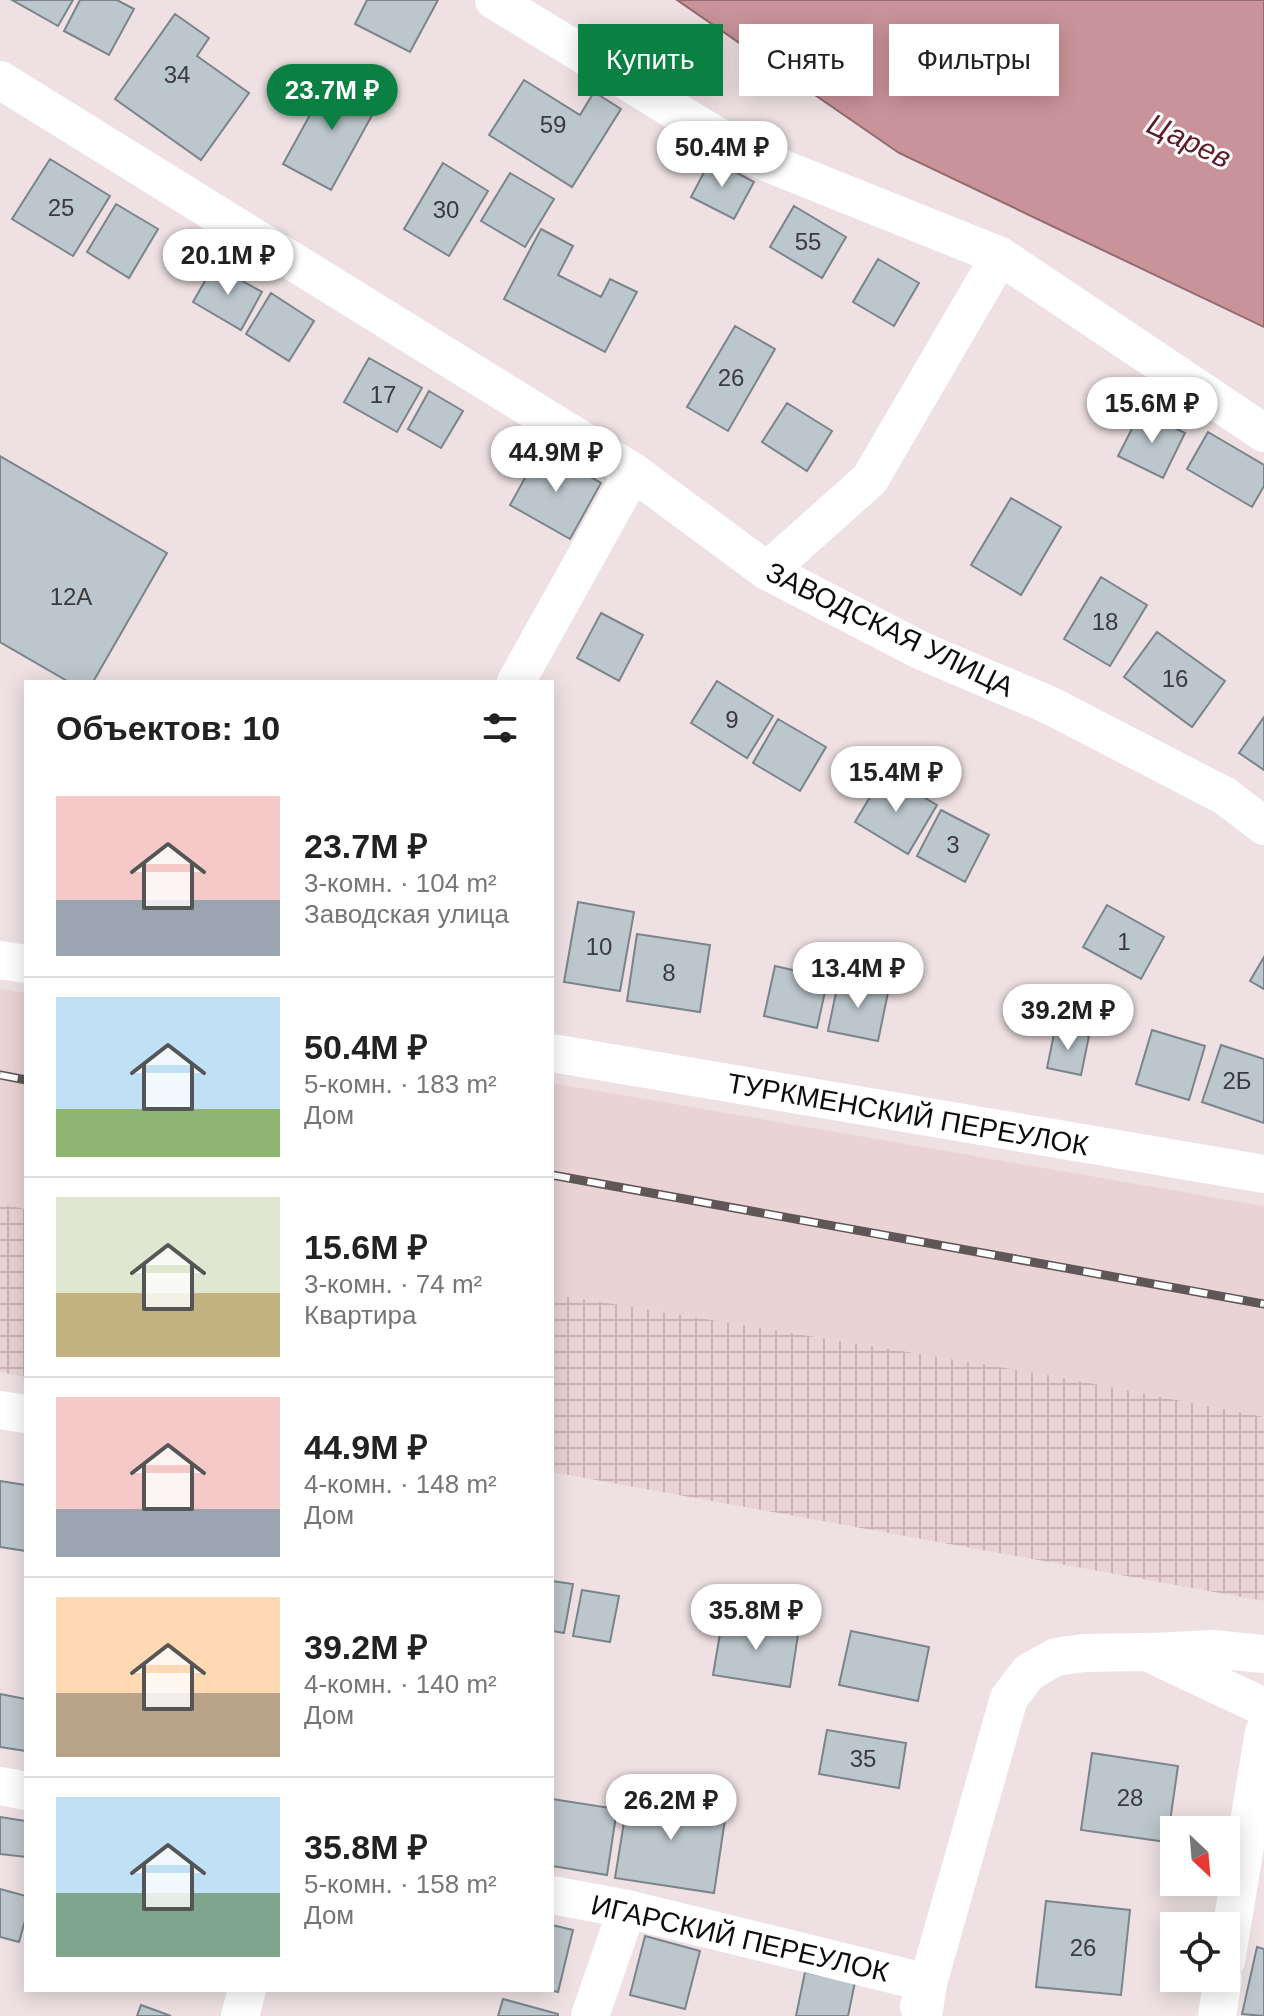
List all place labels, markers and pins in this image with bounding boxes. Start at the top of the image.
pin: 23.7M ₽ [258,64,406,132]
pin: 50.4M ₽ [648,121,796,189]
pin: 20.1M ₽ [154,229,302,297]
pin: 15.6M ₽ [1078,377,1226,445]
pin: 44.9M ₽ [482,426,630,494]
pin: 15.4M ₽ [822,746,970,814]
pin: 13.4M ₽ [784,942,932,1010]
pin: 39.2M ₽ [994,984,1142,1052]
pin: 35.8M ₽ [682,1584,830,1652]
pin: 26.2M ₽ [597,1774,745,1842]

